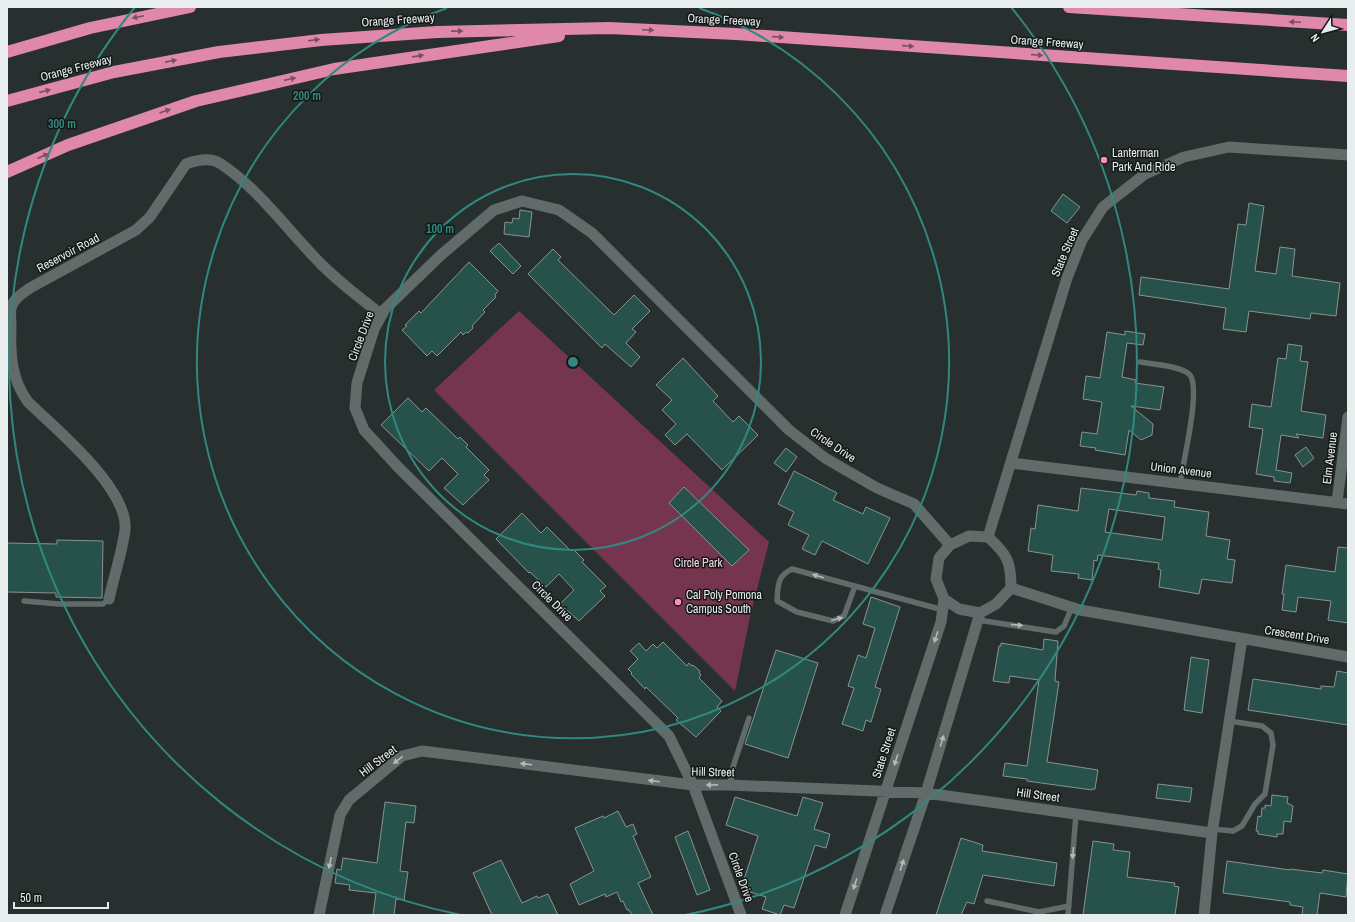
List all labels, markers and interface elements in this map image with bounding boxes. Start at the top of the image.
street label: Orange Freeway [361,9,435,31]
street label: Orange Freeway [687,10,761,30]
north arrow [1303,12,1343,52]
one-way arrow [132,15,145,21]
one-way arrow [1289,18,1301,25]
one-way arrow [642,27,655,33]
one-way arrow [451,28,464,34]
street label: Orange Freeway [1010,31,1084,53]
text: N [1307,31,1322,45]
one-way arrow [772,34,784,41]
one-way arrow [308,37,320,44]
one-way arrow [902,43,914,50]
street label: Orange Freeway [39,51,114,85]
one-way arrow [1031,52,1043,59]
one-way arrow [412,53,424,59]
one-way arrow [165,58,177,64]
one-way arrow [284,75,296,81]
one-way arrow [38,87,51,93]
text: 200 m [293,88,321,104]
one-way arrow [159,108,171,114]
text: 300 m [48,116,76,132]
place label: Lanterman Park And Ride [1112,145,1175,175]
one-way arrow [37,153,48,159]
marker: Lanterman Park And Ride [1099,155,1109,165]
text: 100 m [426,221,454,237]
street label: State Street [1047,225,1083,279]
street label: Reservoir Road [34,230,102,276]
street label: Circle Drive [344,309,378,363]
centre of rings [566,355,580,369]
street label: Circle Drive [807,424,859,466]
street label: Elm Avenue [1319,431,1341,485]
street label: Union Avenue [1149,458,1213,482]
park label: Circle Park [674,555,722,571]
one-way arrow [812,573,824,579]
street label: Circle Drive [528,577,576,625]
place label: Cal Poly Pomona Campus South [686,587,763,617]
marker: Cal Poly Pomona Campus South [673,597,683,607]
one-way arrow [830,615,843,621]
one-way arrow [1011,622,1023,629]
street label: Crescent Drive [1263,622,1331,648]
one-way arrow [933,631,939,643]
street label: State Street [868,726,900,780]
one-way arrow [939,735,945,747]
street label: Hill Street [356,741,400,780]
one-way arrow [892,755,898,767]
one-way arrow [393,756,404,764]
one-way arrow [519,761,532,768]
street label: Hill Street [691,764,735,780]
one-way arrow [648,778,661,784]
one-way arrow [705,782,718,788]
street label: Hill Street [1015,784,1061,806]
one-way arrow [1070,847,1076,859]
street label: Circle Drive [725,850,757,904]
one-way arrow [327,857,333,869]
one-way arrow [899,858,905,870]
one-way arrow [852,878,858,890]
scale bar [14,884,108,910]
text: 50 m [20,890,42,906]

